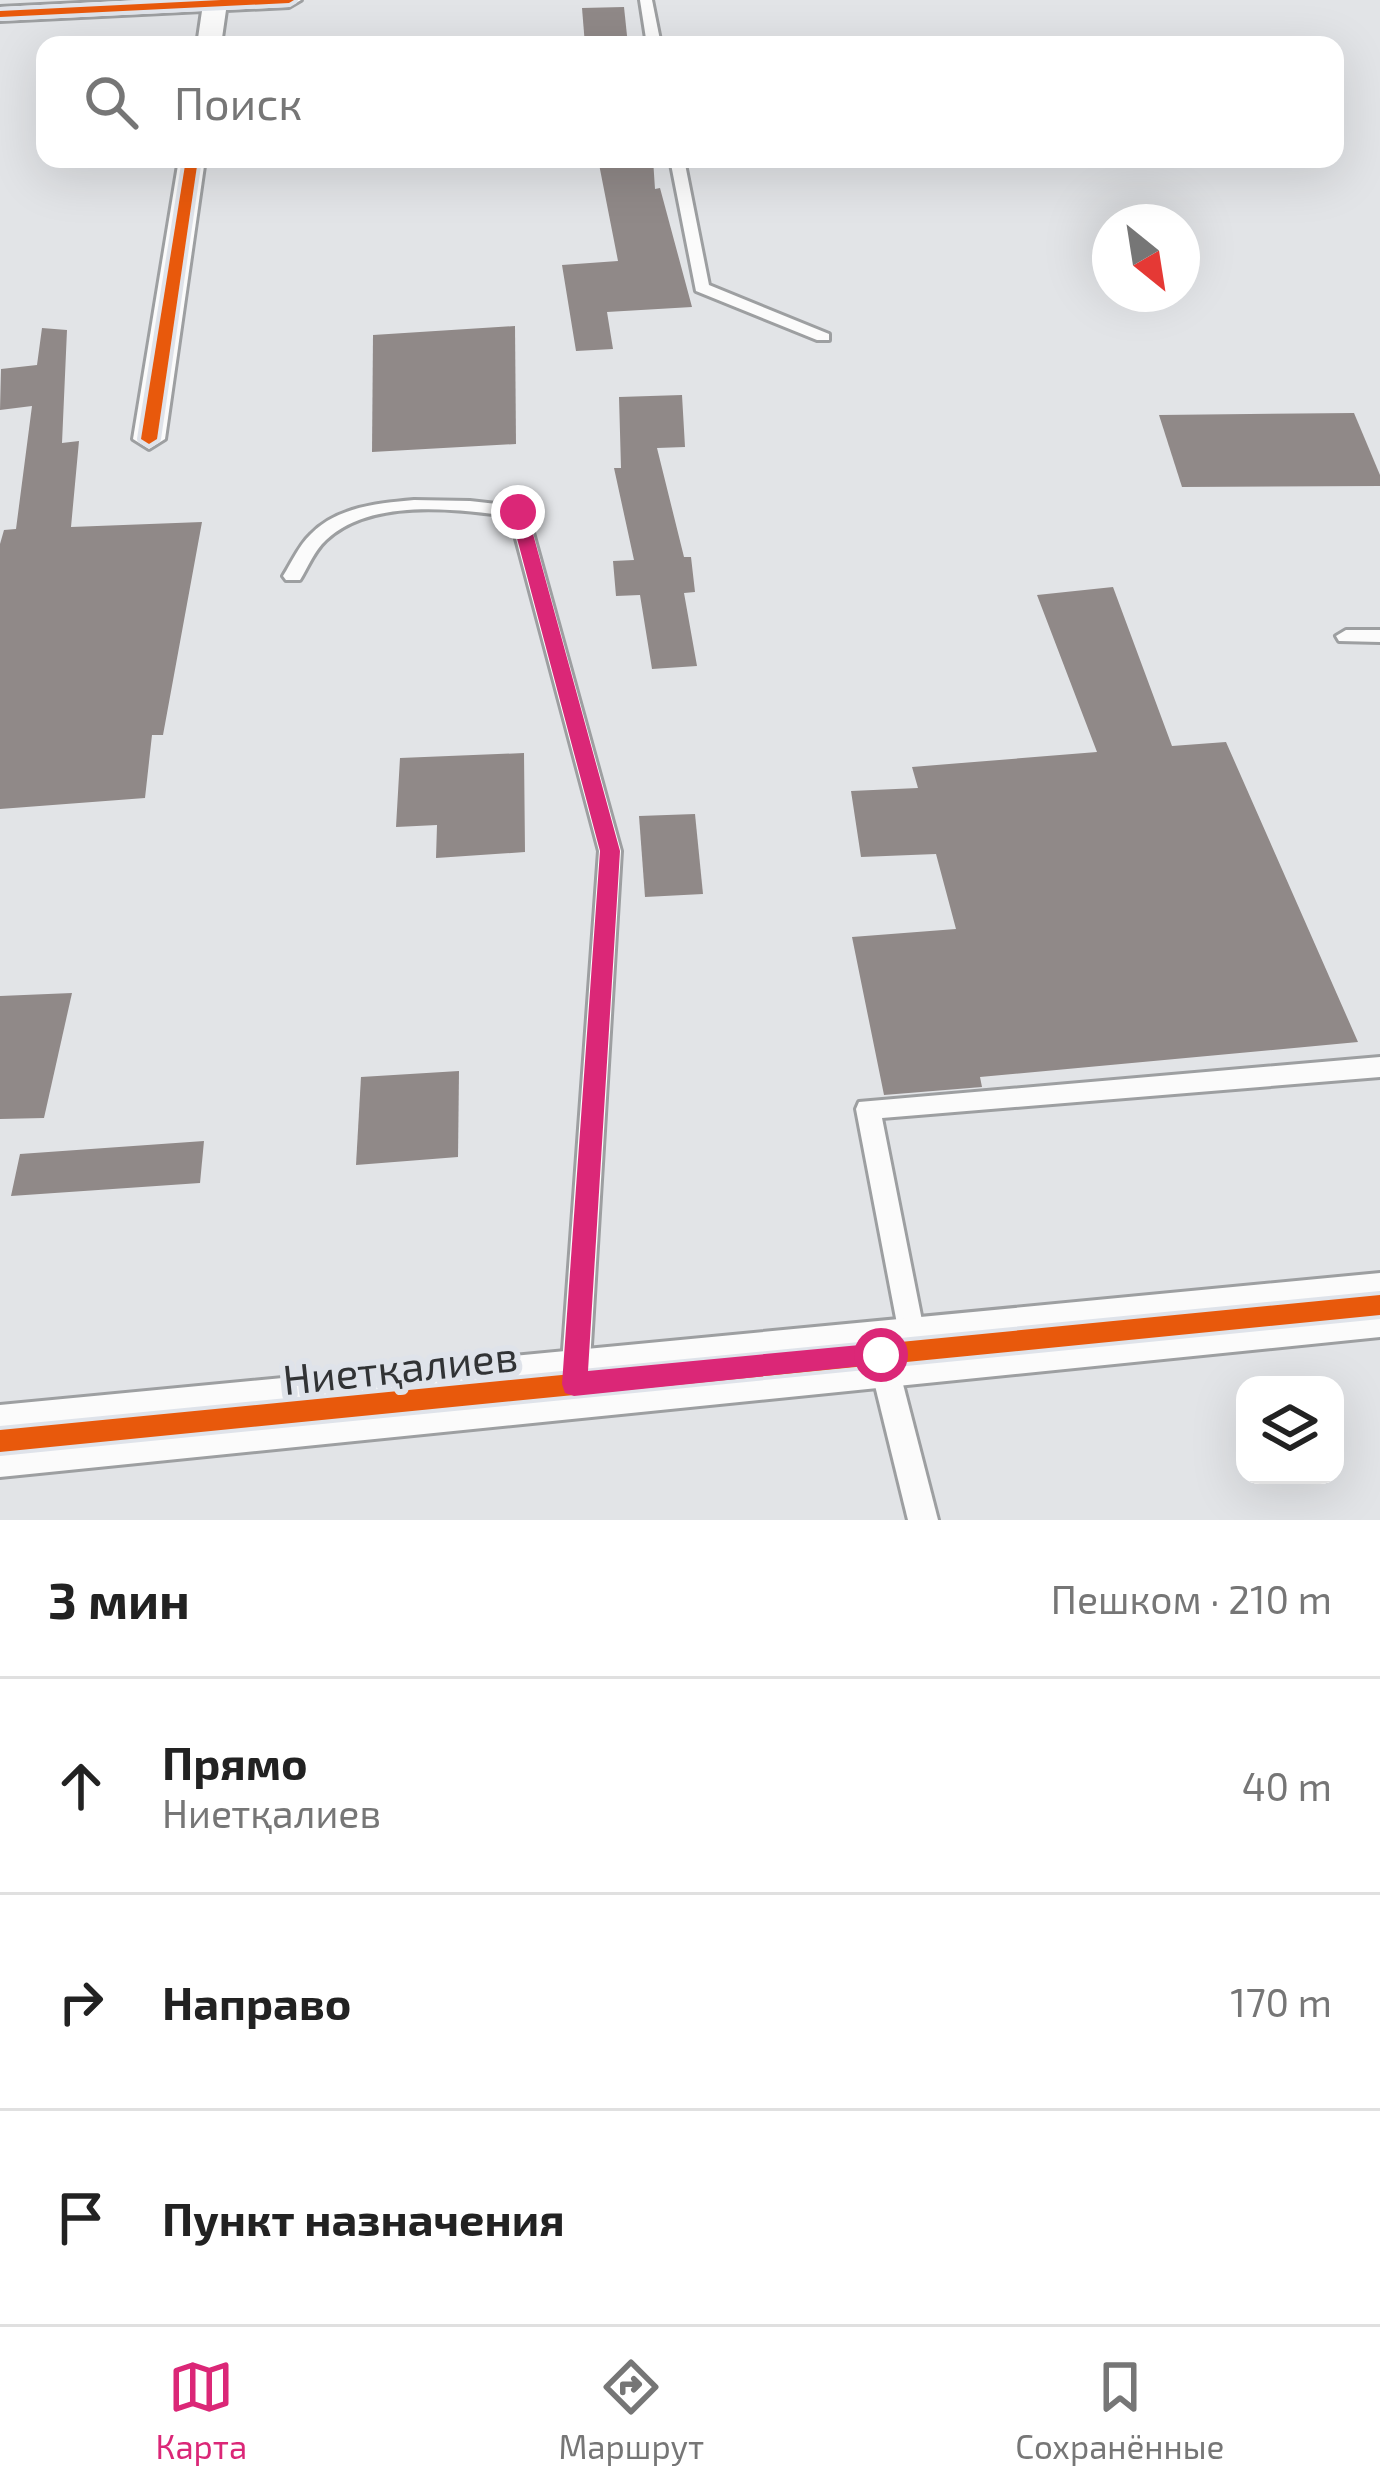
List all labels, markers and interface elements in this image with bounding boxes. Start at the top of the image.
search box [36,36,1344,168]
icon: search [78,69,144,135]
text: Поиск [174,75,302,129]
north arrow [1092,204,1200,312]
route end [491,485,545,539]
route start [854,1328,908,1382]
street label: Ниетқалиев [280,1329,520,1403]
map controls [1236,1376,1344,1484]
button: layers [1236,1376,1344,1484]
text: 3 мин [48,1568,190,1629]
text: Пешком · 210 m [1051,1575,1332,1622]
text: Прямо [162,1735,308,1789]
icon: ahead [48,1753,114,1819]
text: 40 m [1242,1762,1332,1809]
text: Ниетқалиев [162,1789,381,1836]
icon: right [48,1969,114,2035]
text: Направо [162,1975,351,2029]
text: 170 m [1230,1978,1332,2025]
icon: arrive [48,2185,114,2251]
text: Пункт назначения [162,2191,565,2245]
tab: Карта [156,2354,247,2466]
tab: Маршрут [558,2354,704,2466]
tab: Сохранённые [1015,2354,1224,2466]

